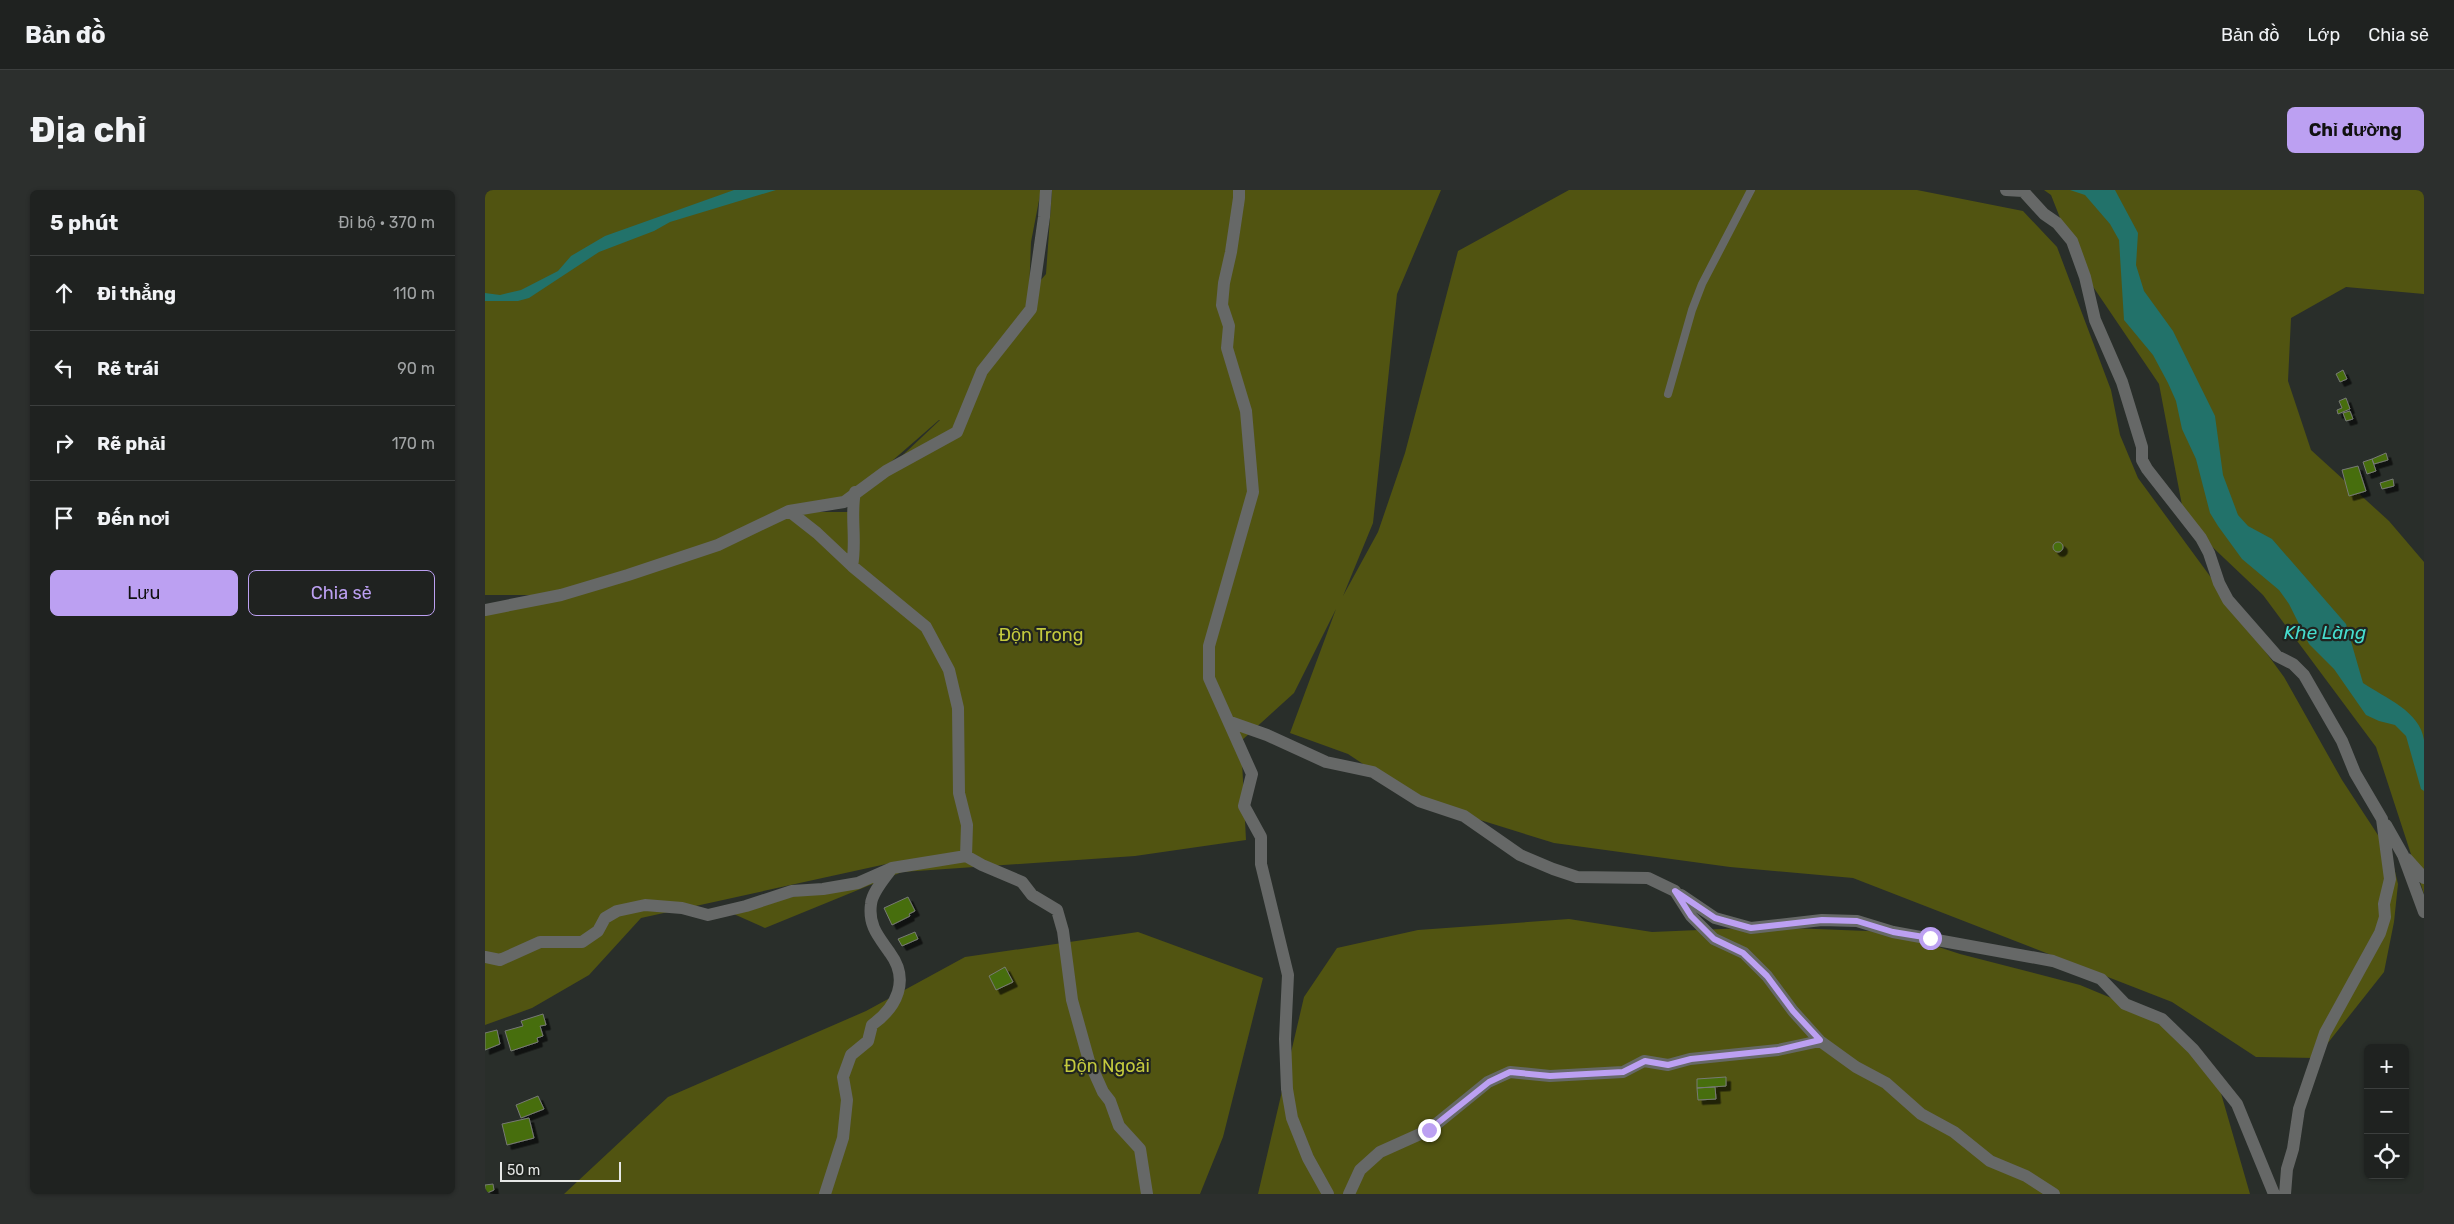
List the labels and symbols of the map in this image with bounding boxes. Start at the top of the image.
water label: Khe Làng [2284,621,2366,644]
park label: Độn Trong [998,624,1084,646]
route start [1919,927,1942,950]
park label: Độn Ngoài [1064,1055,1150,1077]
route end [1418,1119,1441,1142]
scale bar [500,1159,621,1182]

